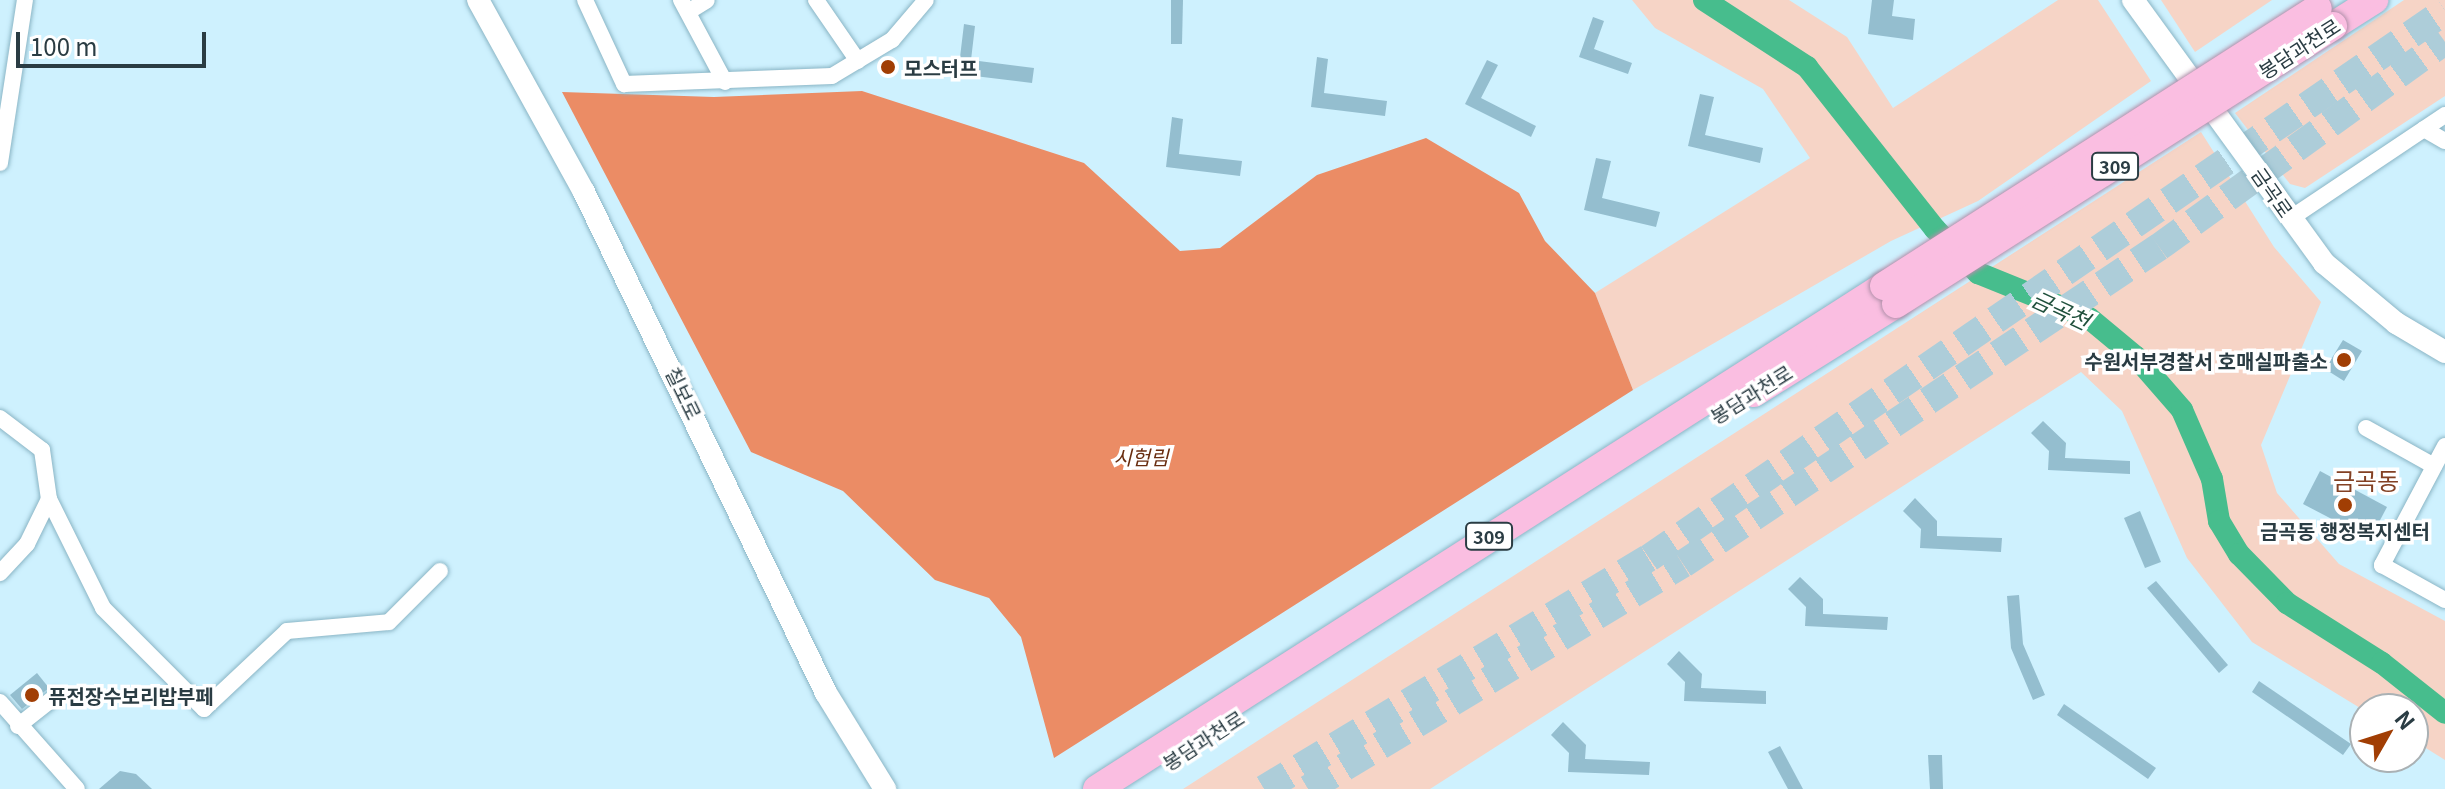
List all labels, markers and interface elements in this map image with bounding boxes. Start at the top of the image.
street label: 봉담과천로 [2254,13,2344,83]
scale bar [20,16,210,66]
text: 100 m [30,28,98,63]
place label: 모스터프 [904,55,978,79]
marker: 모스터프 [879,58,897,76]
road number: 309 [2091,152,2139,180]
street label: 금곡로 [2247,163,2299,221]
water label: 금곡천 [2028,284,2094,334]
place label: 수원서부경찰서 호매실파출소 [2084,348,2328,372]
marker: 수원서부경찰서 호매실파출소 [2335,351,2353,369]
street label: 봉담과천로 [1706,359,1796,429]
street label: 칠보로 [661,363,707,423]
park label: 시험림 [1113,444,1169,468]
district label: 금곡동 [2333,466,2399,494]
marker: 금곡동 행정복지센터 [2336,496,2354,514]
place label: 금곡동 행정복지센터 [2260,518,2430,542]
road number: 309 [1465,522,1513,550]
place label: 퓨전장수보리밥부페 [48,683,214,707]
marker: 퓨전장수보리밥부페 [23,686,41,704]
north arrow [2349,693,2429,773]
text: N [2388,703,2424,736]
street label: 봉담과천로 [1158,705,1248,775]

